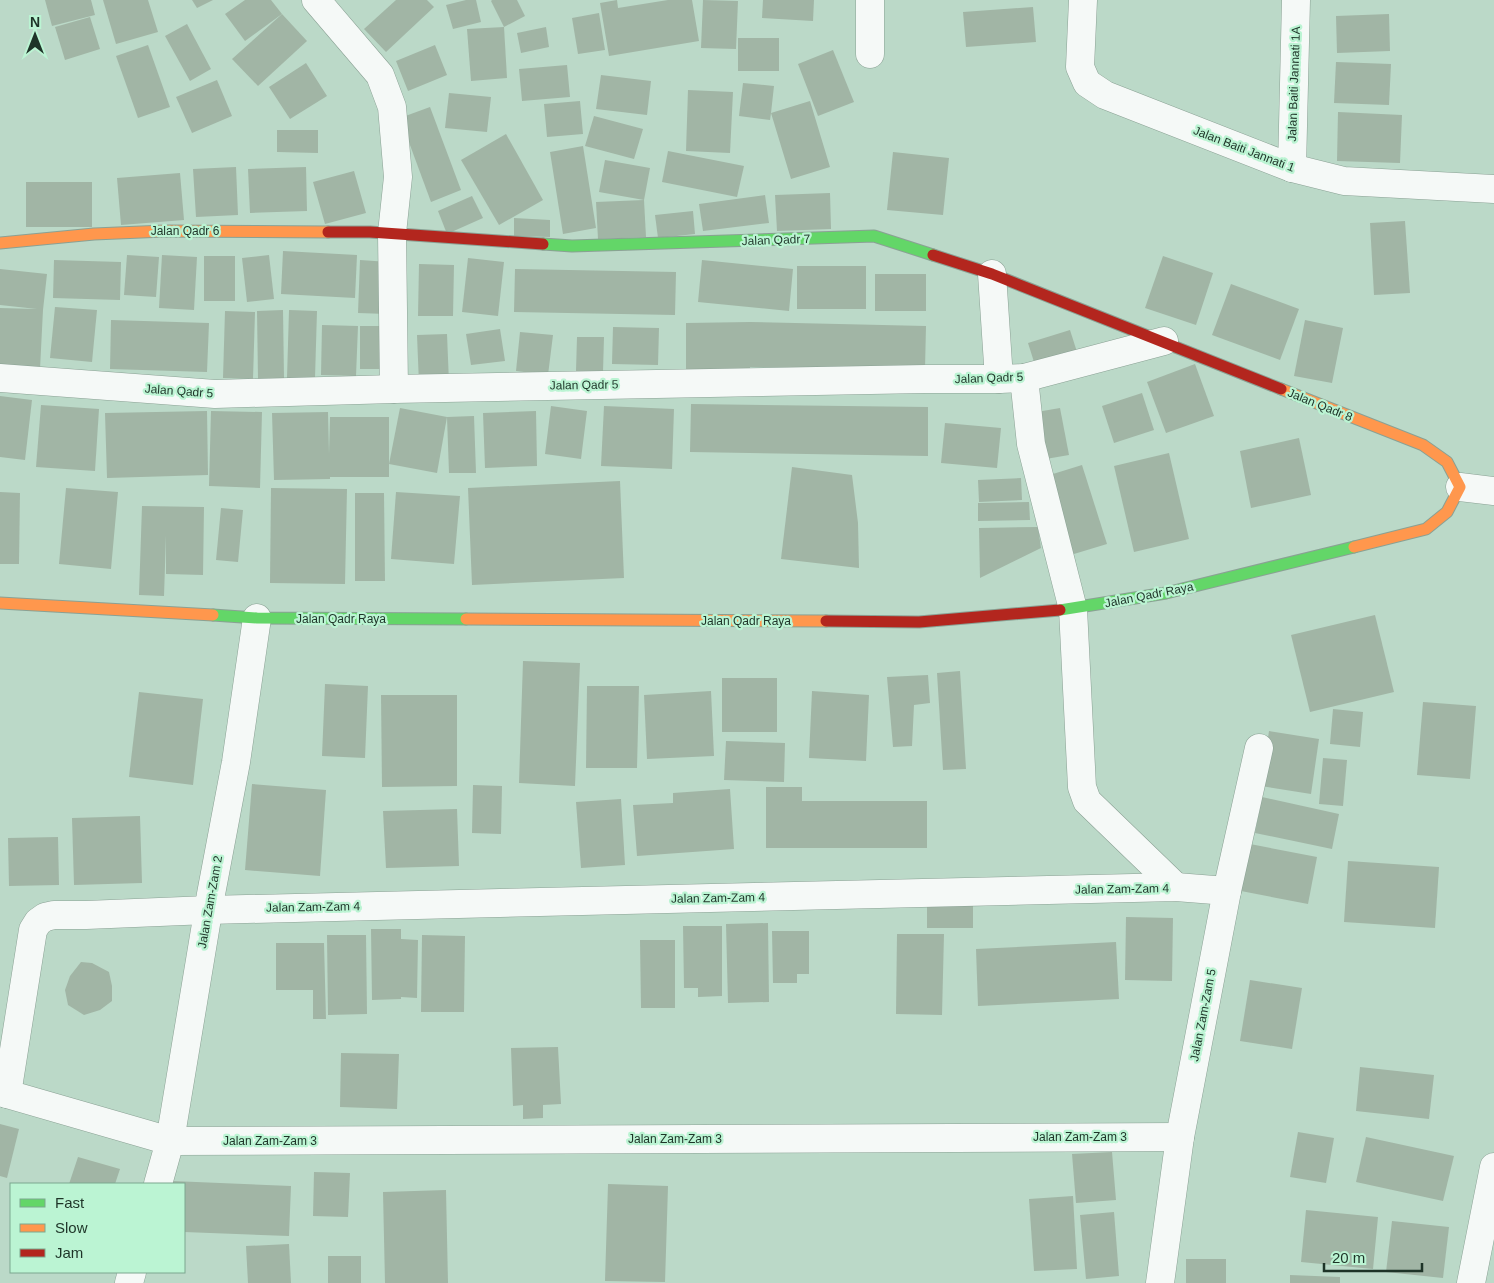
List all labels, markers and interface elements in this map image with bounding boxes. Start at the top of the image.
north arrow [10,10,60,60]
text: N [30,14,40,30]
street label: Jalan Baiti Jannati 1A [1285,26,1303,142]
street label: Jalan Baiti Jannati 1 [1191,123,1297,175]
street label: Jalan Qadr 6 [151,224,220,238]
street label: Jalan Qadr 7 [741,232,811,248]
street label: Jalan Qadr 5 [954,370,1024,386]
street label: Jalan Qadr 5 [550,377,619,393]
street label: Jalan Qadr 5 [144,382,214,400]
street label: Jalan Qadr 8 [1286,386,1355,424]
street label: Jalan Qadr Raya [1103,579,1195,610]
street label: Jalan Qadr Raya [296,612,386,626]
street label: Jalan Qadr Raya [701,614,791,628]
street label: Jalan Zam-Zam 2 [195,854,225,950]
street label: Jalan Zam-Zam 4 [1075,881,1169,897]
street label: Jalan Zam-Zam 4 [671,890,765,906]
street label: Jalan Zam-Zam 4 [266,899,360,915]
street label: Jalan Zam-Zam 5 [1187,967,1219,1062]
street label: Jalan Zam-Zam 3 [1033,1130,1127,1144]
street label: Jalan Zam-Zam 3 [628,1132,722,1146]
street label: Jalan Zam-Zam 3 [223,1134,317,1148]
legend [10,1183,185,1273]
text: Fast [55,1194,85,1211]
text: Slow [55,1219,88,1236]
scale bar [1324,1240,1422,1272]
text: Jam [55,1244,83,1261]
text: 20 m [1332,1249,1365,1266]

